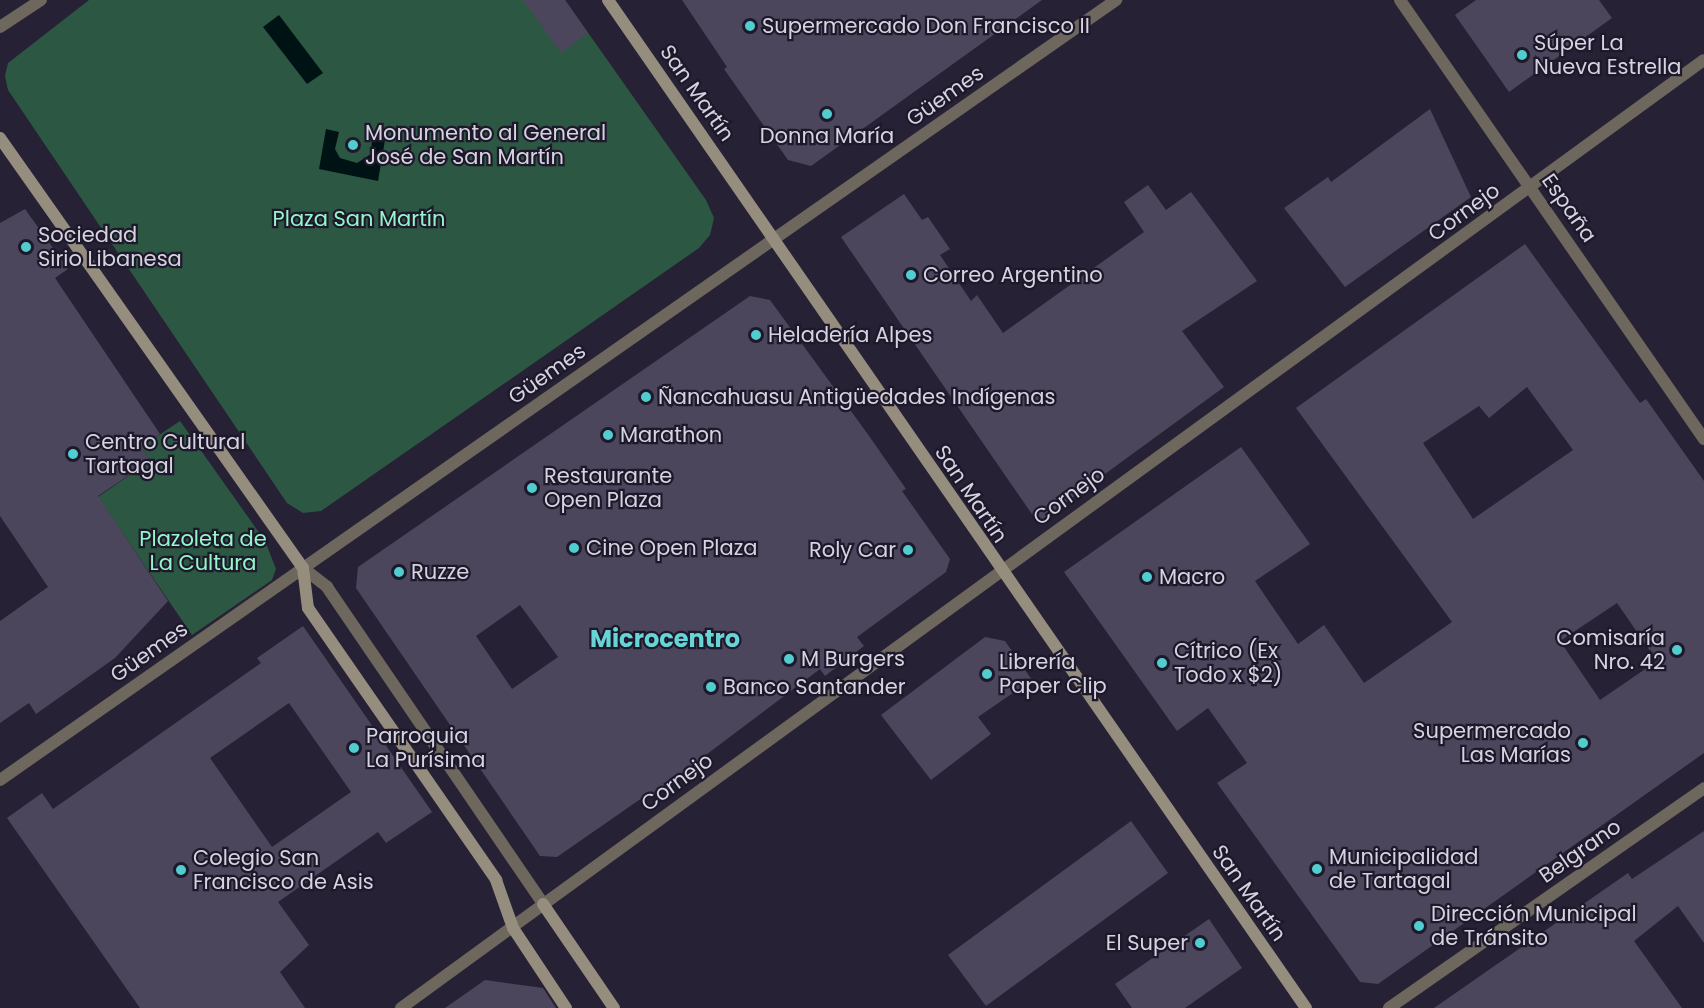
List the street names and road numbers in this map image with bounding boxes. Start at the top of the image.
street label: San Martín [655,40,739,146]
street label: Güemes [902,60,988,132]
street label: España [1536,169,1602,247]
street label: Cornejo [1423,178,1505,246]
street label: Güemes [504,338,590,410]
street label: San Martín [929,441,1013,547]
street label: Cornejo [1028,462,1110,530]
street label: Güemes [106,616,192,688]
street label: Cornejo [636,748,718,816]
street label: Belgrano [1534,814,1626,888]
street label: San Martín [1207,840,1291,946]

